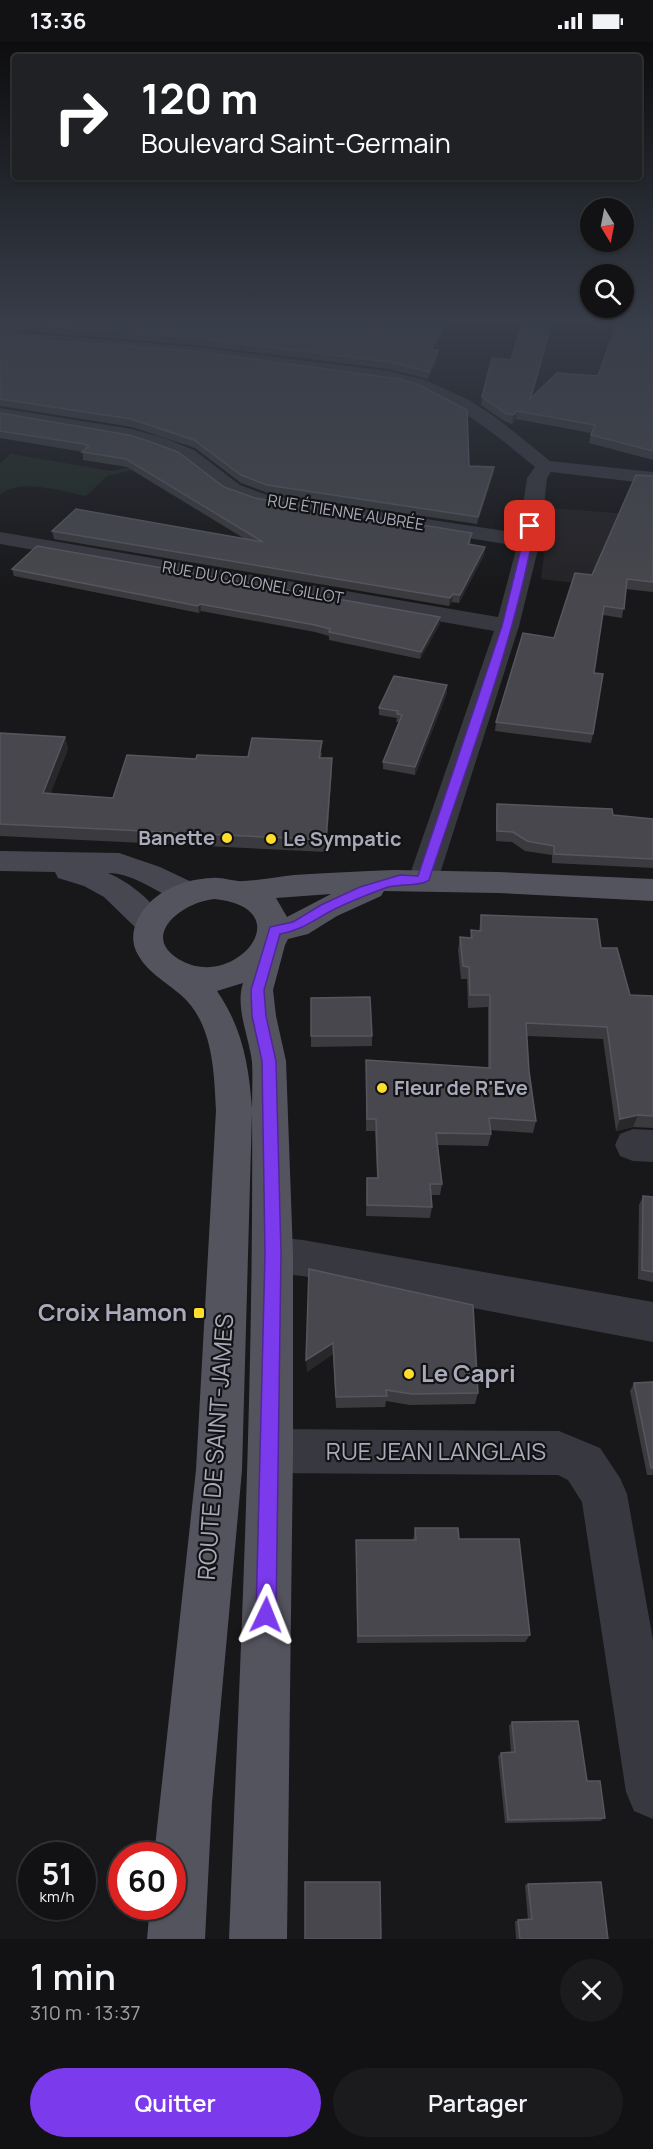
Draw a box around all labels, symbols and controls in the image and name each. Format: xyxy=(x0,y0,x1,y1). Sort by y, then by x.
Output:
text: 13:36 xyxy=(30,6,86,36)
text: 120 m xyxy=(141,69,258,127)
icon: right xyxy=(42,78,120,156)
text: Boulevard Saint-Germain xyxy=(141,124,451,161)
north arrow xyxy=(580,198,634,252)
map controls xyxy=(580,198,634,318)
button: search xyxy=(580,264,634,318)
street label: RUE ÉTIENNE AUBRÉE xyxy=(266,489,426,535)
pin xyxy=(504,500,555,551)
icon: arrive xyxy=(513,509,546,542)
street label: RUE DU COLONEL GILLOT xyxy=(161,555,346,609)
place label: Banette xyxy=(138,824,215,851)
place label: Le Sympatic xyxy=(283,825,401,852)
marker: Banette xyxy=(220,831,234,845)
marker: Le Sympatic xyxy=(264,832,278,846)
place label: Fleur de R'Eve xyxy=(394,1074,528,1101)
marker: Fleur de R'Eve xyxy=(375,1081,389,1095)
place label: Croix Hamon xyxy=(38,1295,187,1328)
marker: Croix Hamon xyxy=(192,1306,206,1320)
street label: ROUTE DE SAINT-JAMES xyxy=(189,1313,240,1581)
place label: Le Capri xyxy=(421,1356,516,1389)
marker: Le Capri xyxy=(402,1367,416,1381)
street label: RUE JEAN LANGLAIS xyxy=(326,1434,546,1467)
position arrow xyxy=(234,1583,298,1647)
speed limit sign: 60 xyxy=(108,1842,186,1920)
text: 51 xyxy=(42,1853,72,1894)
text: km/h xyxy=(40,1886,74,1907)
text: 1 min xyxy=(30,1952,116,2001)
button: close xyxy=(560,1959,623,2022)
text: 310 m · 13:37 xyxy=(30,1999,141,2026)
button: Quitter xyxy=(30,2068,321,2137)
button: Partager xyxy=(333,2068,623,2137)

